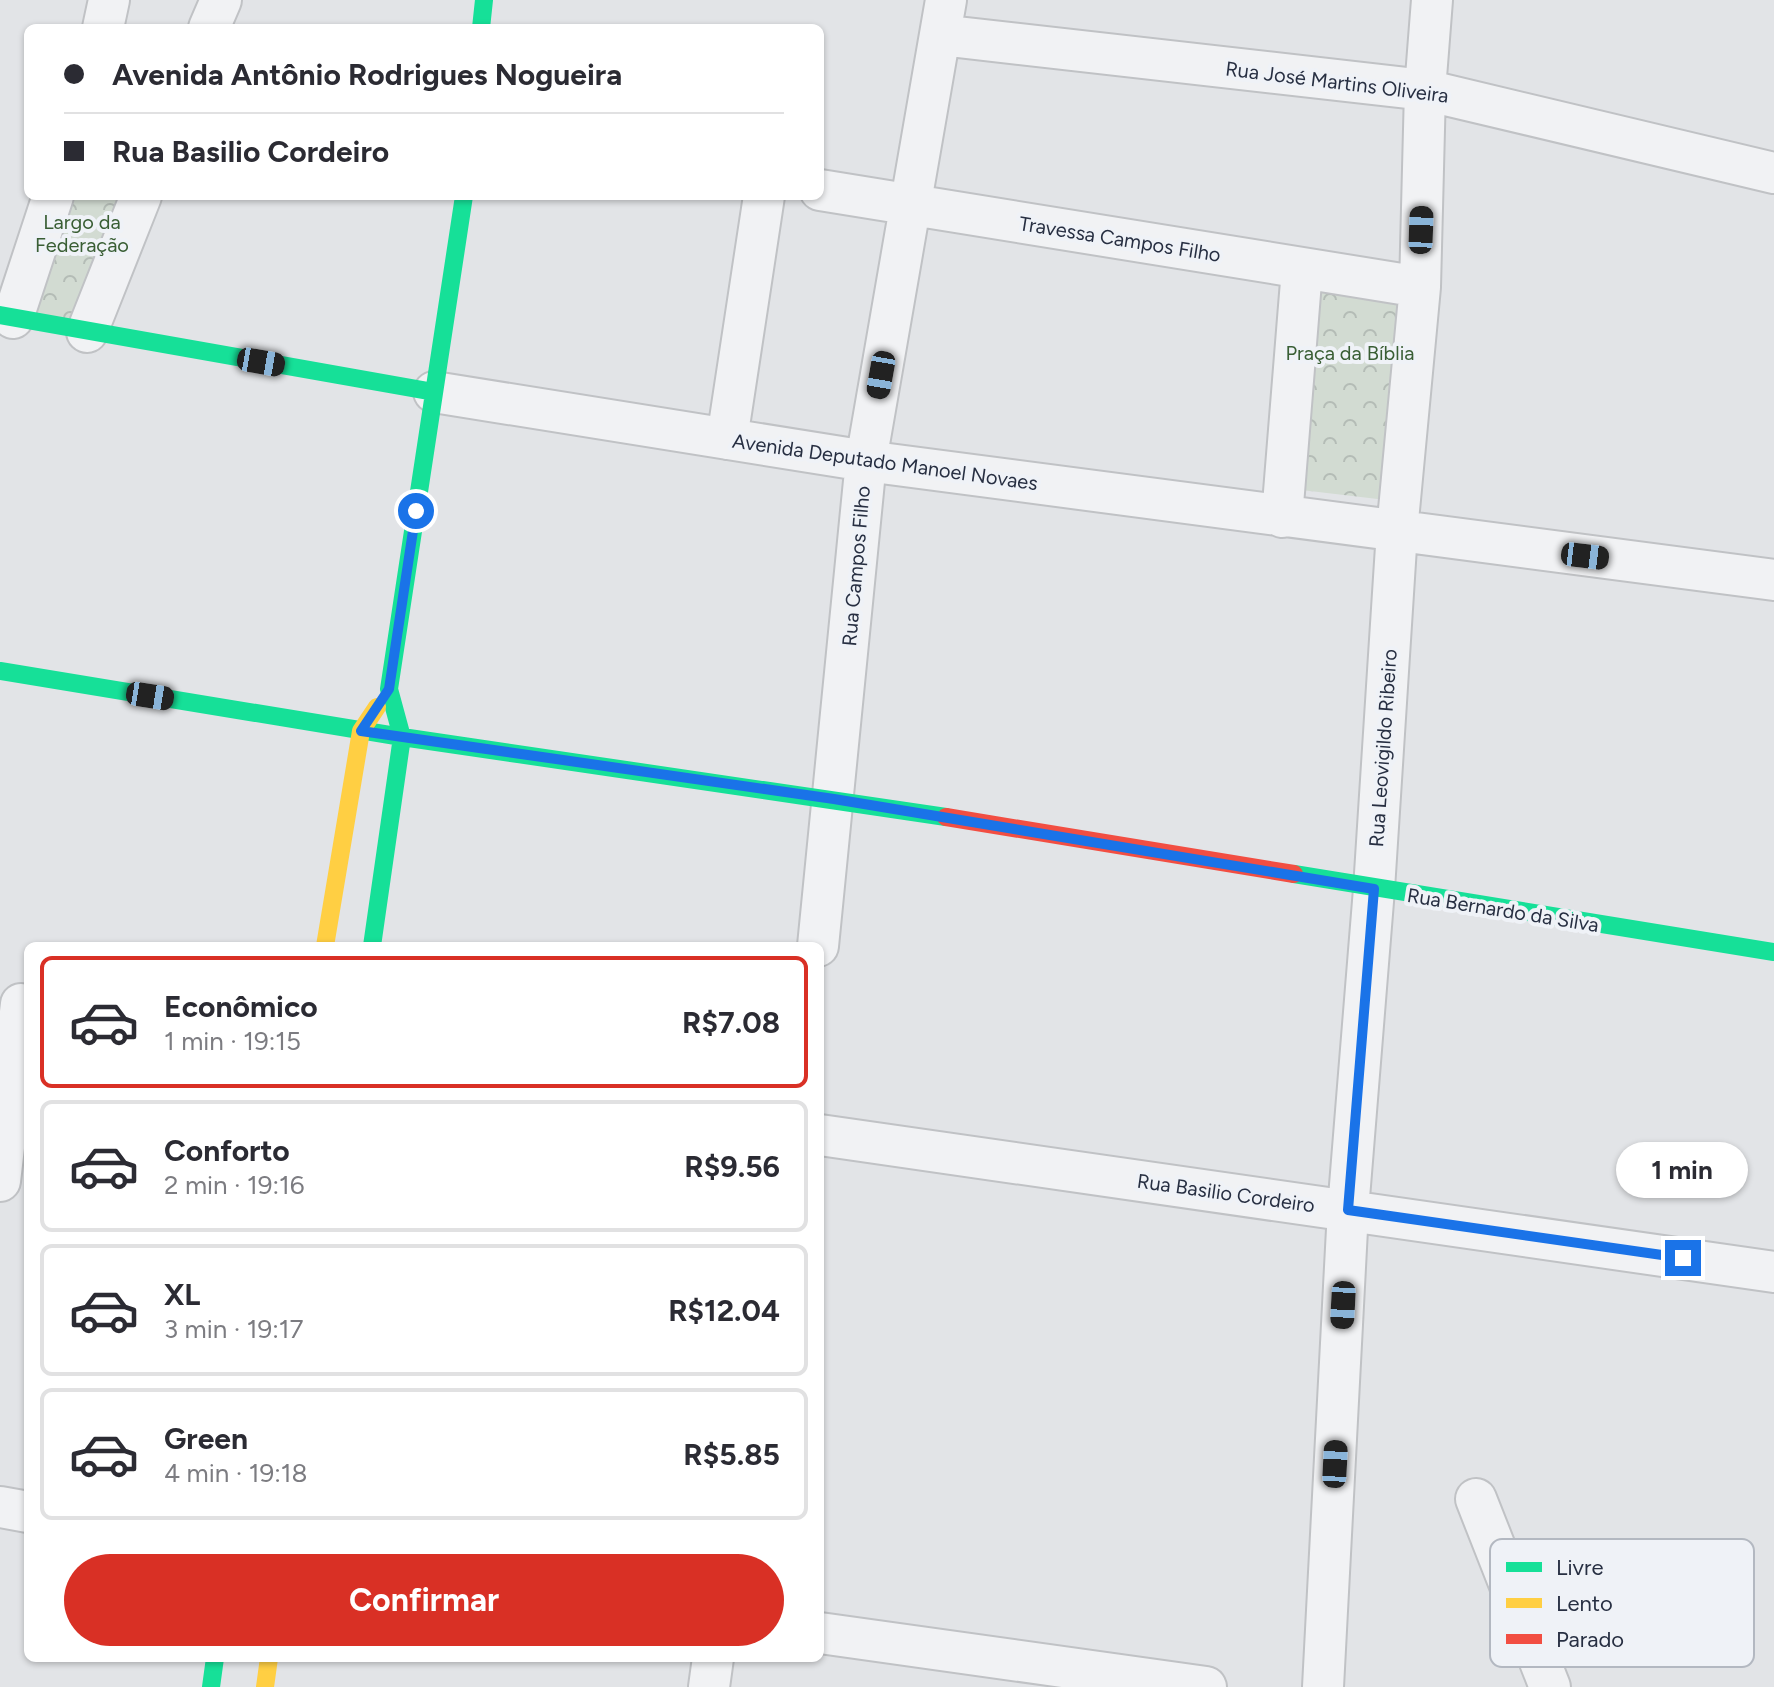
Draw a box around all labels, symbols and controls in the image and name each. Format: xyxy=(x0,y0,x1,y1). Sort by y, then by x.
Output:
text: Avenida Antônio Rodrigues Nogueira xyxy=(112,56,622,93)
street label: Rua José Martins Oliveira xyxy=(1224,56,1450,108)
text: Rua Basilio Cordeiro xyxy=(112,133,389,170)
car xyxy=(1408,206,1434,254)
park label: Largo da Federação xyxy=(35,210,129,257)
street label: Travessa Campos Filho xyxy=(1017,211,1223,267)
park label: Praça da Bíblia xyxy=(1285,341,1415,365)
car xyxy=(235,346,287,378)
car xyxy=(865,349,897,401)
street label: Avenida Deputado Manoel Novaes xyxy=(731,429,1039,495)
street label: Rua Campos Filho xyxy=(837,485,875,647)
route start xyxy=(398,493,434,529)
car xyxy=(1560,541,1610,571)
street label: Rua Leovigildo Ribeiro xyxy=(1364,648,1402,848)
car xyxy=(124,680,176,712)
street label: Rua Bernardo da Silva xyxy=(1405,883,1601,937)
icon: car xyxy=(68,986,140,1058)
text: Econômico xyxy=(164,988,318,1025)
text: R$7.08 xyxy=(682,1004,780,1041)
text: 1 min · 19:15 xyxy=(164,1025,301,1057)
icon: car xyxy=(68,1130,140,1202)
text: Conforto xyxy=(164,1132,290,1169)
callout: 1 min xyxy=(1617,1142,1749,1198)
text: R$9.56 xyxy=(684,1148,780,1185)
text: 1 min xyxy=(1651,1154,1713,1186)
text: 2 min · 19:16 xyxy=(164,1169,305,1201)
street label: Rua Basilio Cordeiro xyxy=(1136,1169,1316,1217)
route end xyxy=(1665,1240,1701,1276)
icon: car xyxy=(68,1274,140,1346)
text: XL xyxy=(164,1276,200,1313)
car xyxy=(1330,1280,1356,1330)
text: R$12.04 xyxy=(668,1292,780,1329)
text: 3 min · 19:17 xyxy=(164,1313,303,1345)
icon: car xyxy=(68,1418,140,1490)
text: Green xyxy=(164,1420,248,1457)
text: R$5.85 xyxy=(683,1436,780,1473)
car xyxy=(1322,1439,1348,1489)
text: 4 min · 19:18 xyxy=(164,1457,307,1489)
legend xyxy=(1490,1539,1754,1667)
button: Confirmar xyxy=(64,1554,784,1646)
text: Livre xyxy=(1556,1554,1603,1581)
text: Lento xyxy=(1556,1590,1613,1617)
text: Parado xyxy=(1556,1626,1624,1653)

